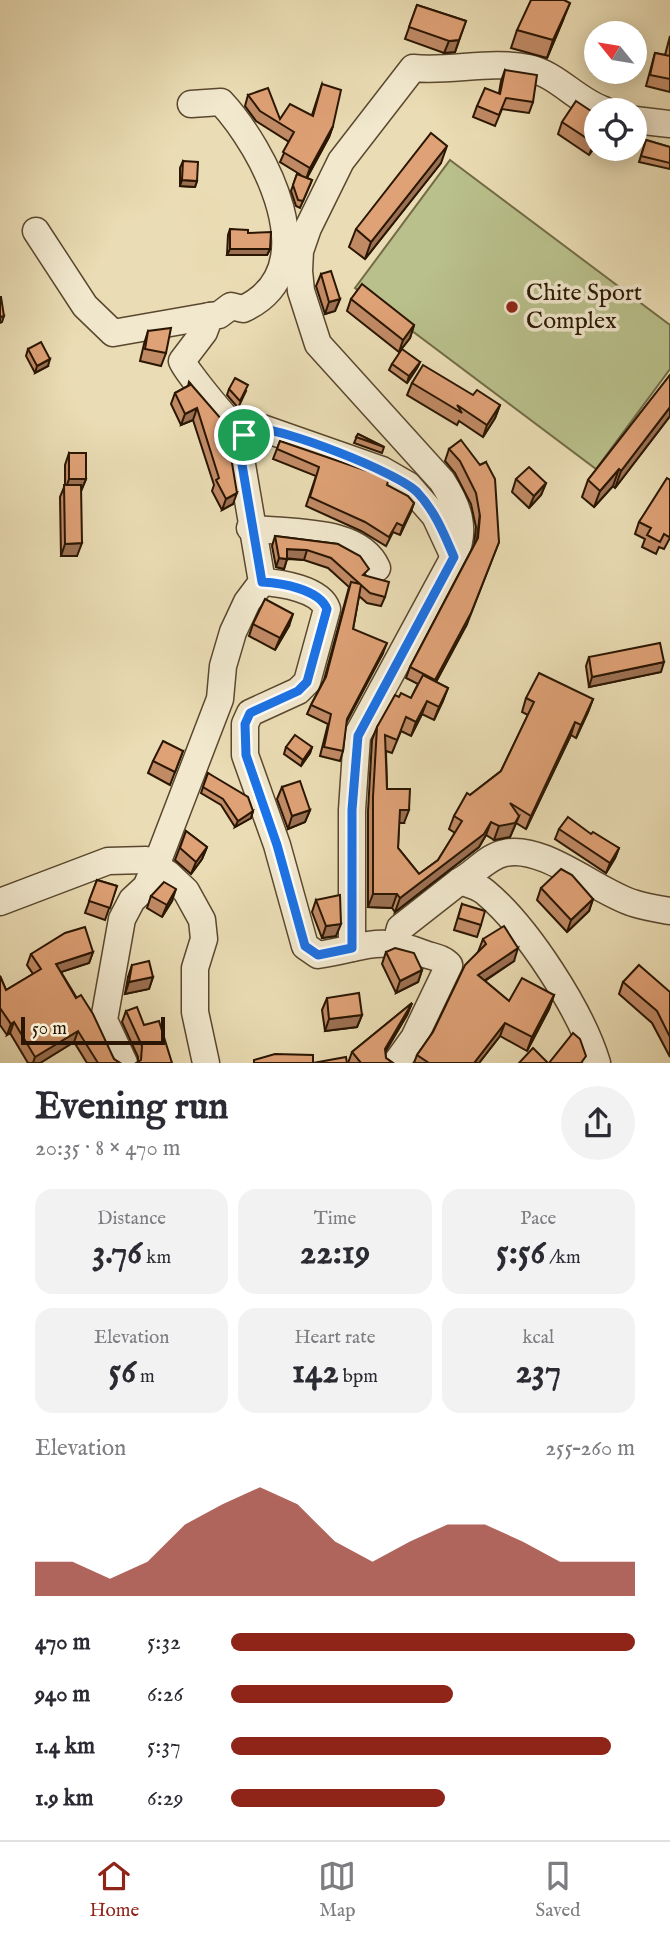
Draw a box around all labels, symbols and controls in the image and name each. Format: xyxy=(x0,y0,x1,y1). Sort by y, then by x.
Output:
north arrow xyxy=(584,21,648,84)
map controls xyxy=(584,21,647,161)
button: locate xyxy=(584,98,647,161)
place label: Chite Sport Complex xyxy=(526,278,642,337)
marker: Chite Sport Complex xyxy=(504,299,520,315)
pin xyxy=(214,405,274,465)
icon: arrive xyxy=(225,416,263,454)
scale bar xyxy=(21,1014,164,1046)
text: 50 m xyxy=(32,1017,67,1041)
text: Evening run xyxy=(35,1084,229,1132)
button: share xyxy=(561,1086,635,1160)
text: 20:35 · 8 × 470 m xyxy=(35,1134,181,1163)
text: Distance xyxy=(97,1207,166,1231)
text: Time xyxy=(314,1207,356,1231)
text: Pace xyxy=(520,1207,556,1231)
text: 3.76 xyxy=(92,1231,142,1276)
text: 22:19 xyxy=(300,1231,370,1276)
text: 5:56 xyxy=(496,1231,545,1276)
text: km xyxy=(142,1246,171,1270)
text: /km xyxy=(545,1246,581,1270)
text: Elevation xyxy=(94,1326,169,1350)
text: Heart rate xyxy=(294,1326,376,1350)
text: kcal xyxy=(522,1326,554,1350)
text: 56 xyxy=(109,1350,136,1395)
text: 142 xyxy=(292,1350,339,1395)
text: 237 xyxy=(515,1350,561,1395)
text: m xyxy=(136,1365,155,1389)
text: bpm xyxy=(339,1365,378,1389)
text: Elevation xyxy=(35,1434,126,1463)
text: 255–260 m xyxy=(545,1434,635,1463)
text: 470 m xyxy=(35,1628,90,1657)
text: 5:32 xyxy=(147,1628,181,1657)
text: 940 m xyxy=(35,1680,90,1709)
text: 6:26 xyxy=(147,1680,183,1709)
text: 1.4 km xyxy=(35,1732,95,1761)
text: 5:37 xyxy=(147,1732,181,1761)
text: 1.9 km xyxy=(35,1784,94,1813)
text: 6:29 xyxy=(147,1784,184,1813)
tab: Home xyxy=(90,1857,139,1923)
tab: Map xyxy=(318,1857,356,1923)
tab: Saved xyxy=(535,1857,580,1923)

